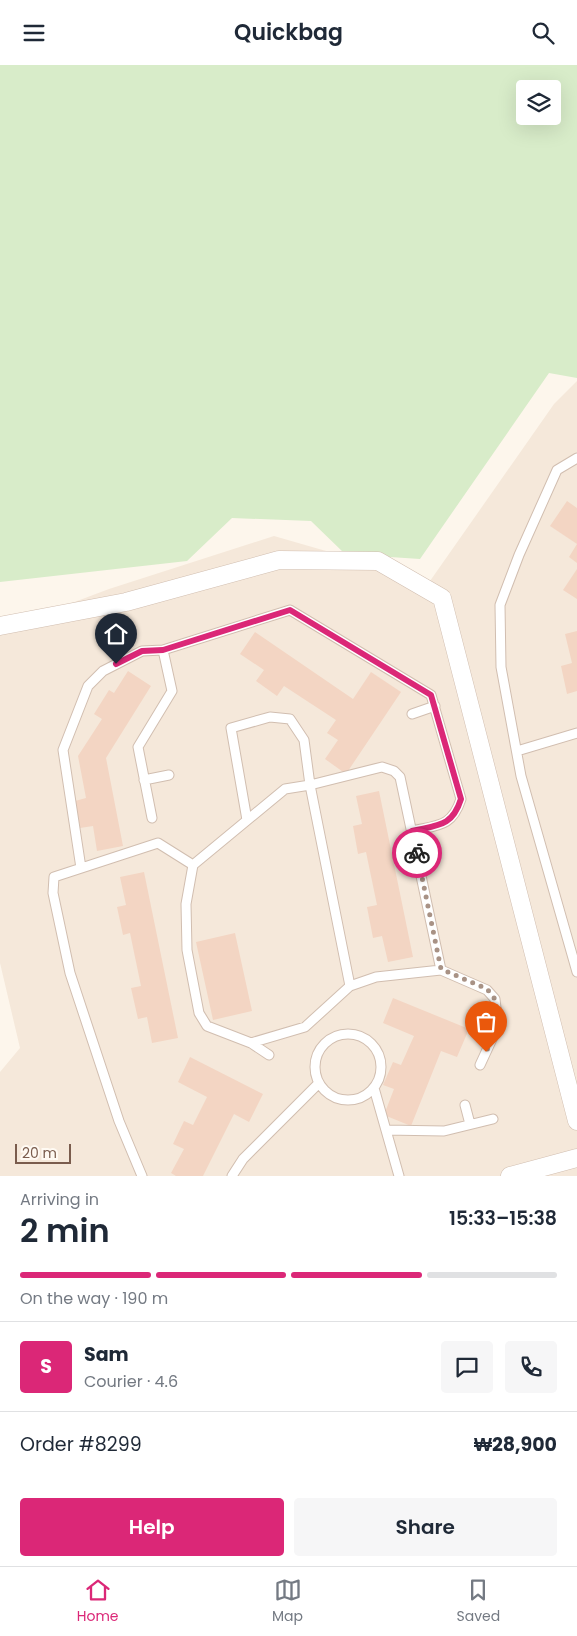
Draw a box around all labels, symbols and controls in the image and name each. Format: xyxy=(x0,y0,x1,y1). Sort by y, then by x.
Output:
text: Quickbag xyxy=(234,17,343,48)
icon: menu xyxy=(20,19,48,47)
icon: search xyxy=(529,19,557,47)
map controls xyxy=(516,80,561,125)
button: layers xyxy=(516,80,561,125)
pin xyxy=(95,613,137,664)
icon: home xyxy=(102,620,130,648)
courier xyxy=(392,828,442,878)
icon: bike xyxy=(403,839,431,867)
pin xyxy=(465,1001,507,1052)
icon: bag xyxy=(472,1008,500,1036)
scale bar xyxy=(15,1141,71,1164)
text: 20 m xyxy=(22,1143,57,1163)
text: Arriving in xyxy=(20,1188,99,1211)
text: 15:33–15:38 xyxy=(449,1205,557,1232)
text: 2 min xyxy=(20,1208,110,1253)
text: On the way · 190 m xyxy=(20,1287,168,1310)
text: Sam xyxy=(84,1341,129,1368)
button: chat xyxy=(441,1341,493,1393)
button: phone xyxy=(505,1341,557,1393)
text: S xyxy=(40,1353,52,1380)
text: Courier · 4.6 xyxy=(84,1370,178,1393)
text: Order #8299 xyxy=(20,1431,142,1458)
text: ₩28,900 xyxy=(474,1431,557,1458)
button: Help xyxy=(20,1498,284,1556)
button: Share xyxy=(294,1498,557,1556)
tab: Home xyxy=(77,1576,119,1627)
tab: Map xyxy=(272,1576,303,1627)
tab: Saved xyxy=(457,1576,500,1627)

